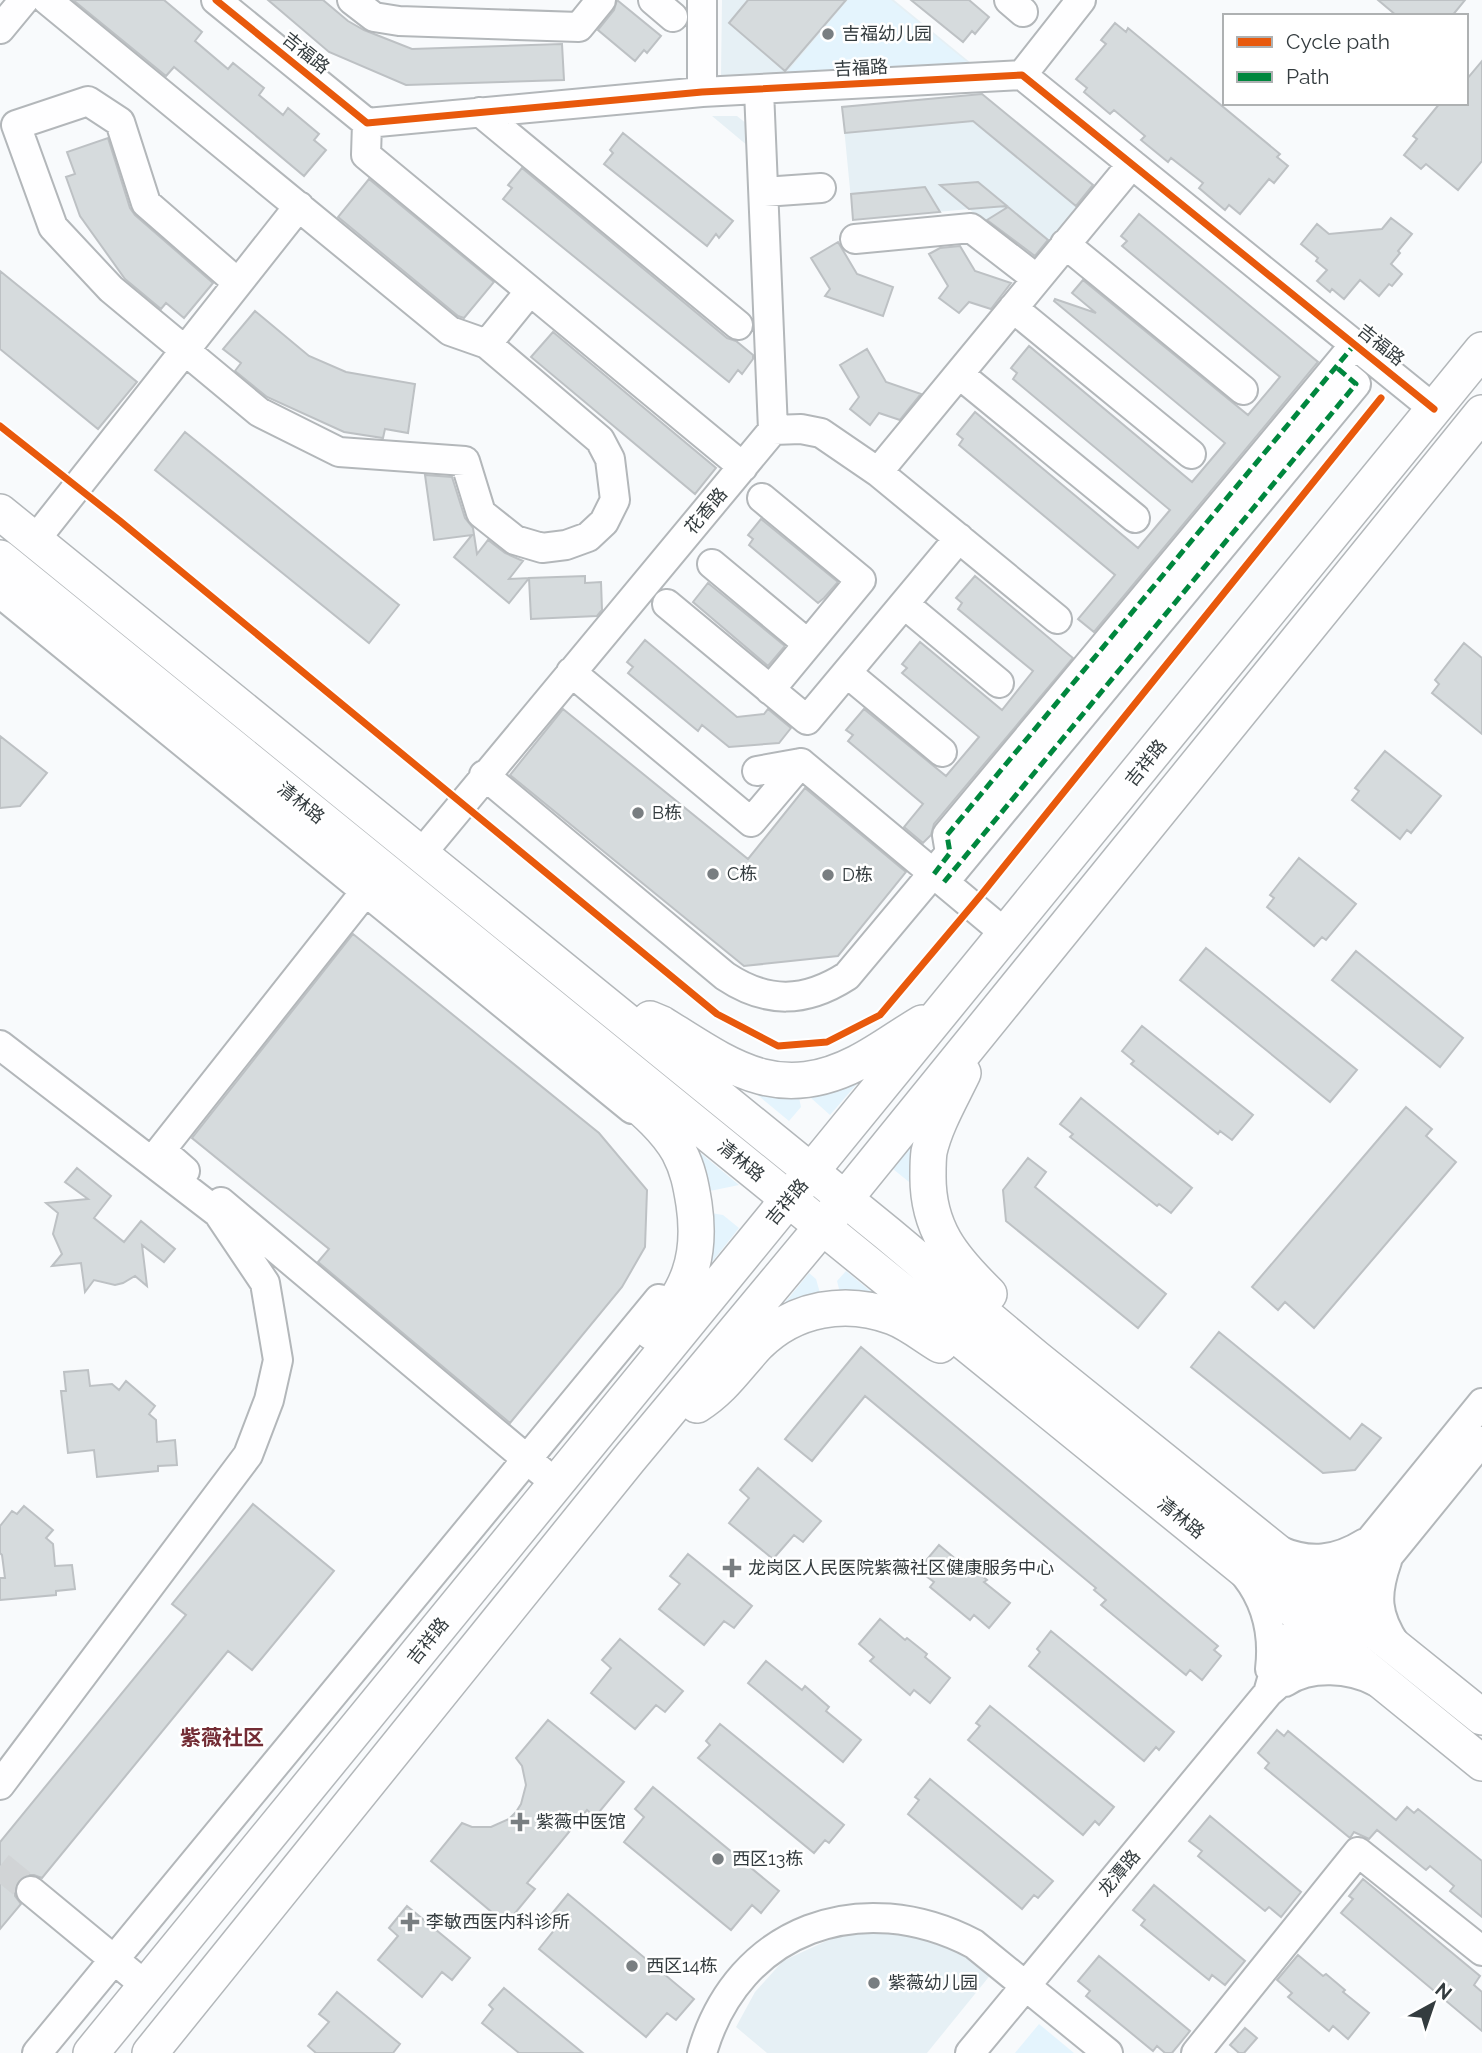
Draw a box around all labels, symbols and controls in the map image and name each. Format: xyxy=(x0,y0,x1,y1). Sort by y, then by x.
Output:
legend xyxy=(1223,14,1468,105)
place label: 吉福幼儿园 xyxy=(842,23,932,44)
marker: 吉福幼儿园 xyxy=(820,26,836,42)
street label: 吉福路 xyxy=(279,27,334,78)
text: Cycle path xyxy=(1286,29,1390,54)
street label: 吉福路 xyxy=(833,56,888,79)
text: Path xyxy=(1286,64,1330,89)
street label: 吉福路 xyxy=(1354,319,1409,370)
street label: 花香路 xyxy=(680,483,731,538)
street label: 吉祥路 xyxy=(1120,735,1171,790)
street label: 清林路 xyxy=(274,777,329,828)
place label: B栋 xyxy=(652,802,682,823)
marker: B栋 xyxy=(630,805,646,821)
place label: C栋 xyxy=(727,863,757,884)
place label: D栋 xyxy=(842,864,873,885)
marker: C栋 xyxy=(705,866,721,882)
marker: D栋 xyxy=(820,867,836,883)
street label: 清林路 xyxy=(714,1135,769,1186)
street label: 吉祥路 xyxy=(761,1174,812,1229)
street label: 清林路 xyxy=(1154,1492,1209,1543)
place label: 龙岗区人民医院紫薇社区健康服务中心 xyxy=(748,1557,1054,1578)
marker: 龙岗区人民医院紫薇社区健康服务中心 xyxy=(722,1558,742,1578)
street label: 吉祥路 xyxy=(402,1613,453,1668)
district label: 紫薇社区 xyxy=(180,1725,264,1750)
place label: 紫薇中医馆 xyxy=(536,1811,626,1832)
marker: 紫薇中医馆 xyxy=(510,1812,530,1832)
street label: 龙潭路 xyxy=(1093,1845,1144,1900)
place label: 西区13栋 xyxy=(732,1848,803,1869)
marker: 西区13栋 xyxy=(710,1851,726,1867)
place label: 李敏西医内科诊所 xyxy=(426,1911,570,1932)
marker: 李敏西医内科诊所 xyxy=(400,1912,420,1932)
place label: 西区14栋 xyxy=(646,1955,718,1976)
marker: 西区14栋 xyxy=(624,1958,640,1974)
north arrow xyxy=(1398,1969,1468,2039)
place label: 紫薇幼儿园 xyxy=(888,1972,978,1993)
marker: 紫薇幼儿园 xyxy=(866,1975,882,1991)
text: N xyxy=(1431,1978,1457,2004)

